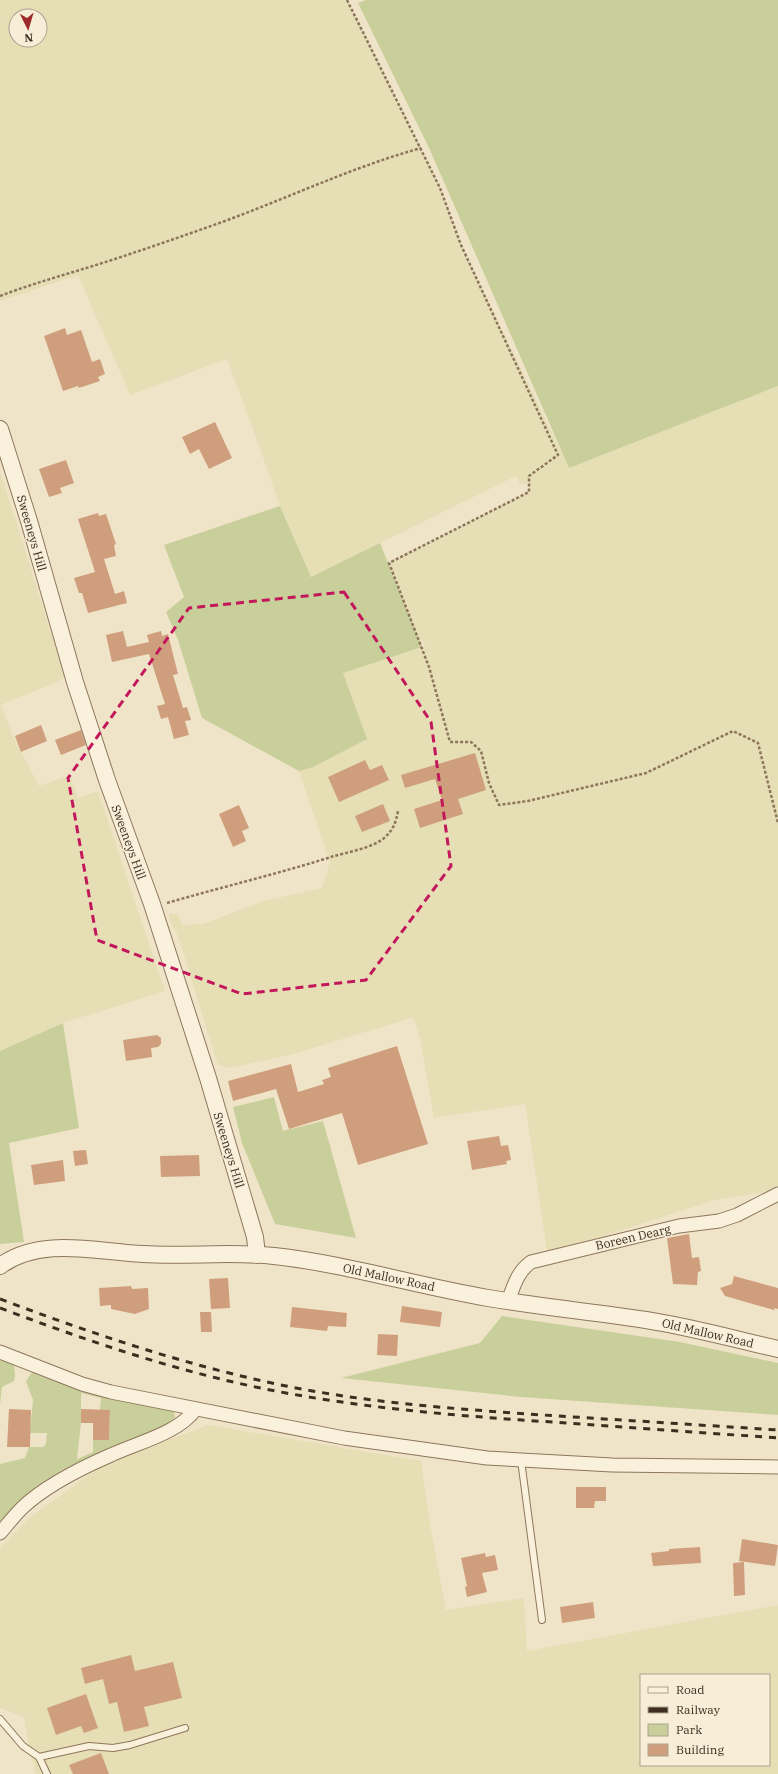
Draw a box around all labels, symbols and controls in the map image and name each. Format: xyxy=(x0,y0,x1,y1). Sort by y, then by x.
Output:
north arrow xyxy=(8,8,48,48)
text: N xyxy=(24,31,34,45)
street label: Sweeneys Hill xyxy=(14,493,50,573)
street label: Sweeneys Hill xyxy=(109,803,150,882)
street label: Sweeneys Hill xyxy=(210,1110,248,1190)
street label: Boreen Dearg xyxy=(594,1221,673,1253)
street label: Old Mallow Road xyxy=(342,1260,436,1294)
street label: Old Mallow Road xyxy=(661,1315,755,1351)
legend xyxy=(640,1674,770,1766)
text: Road xyxy=(676,1682,705,1697)
text: Railway xyxy=(676,1702,721,1717)
text: Park xyxy=(676,1722,702,1737)
text: Building xyxy=(676,1742,724,1757)

